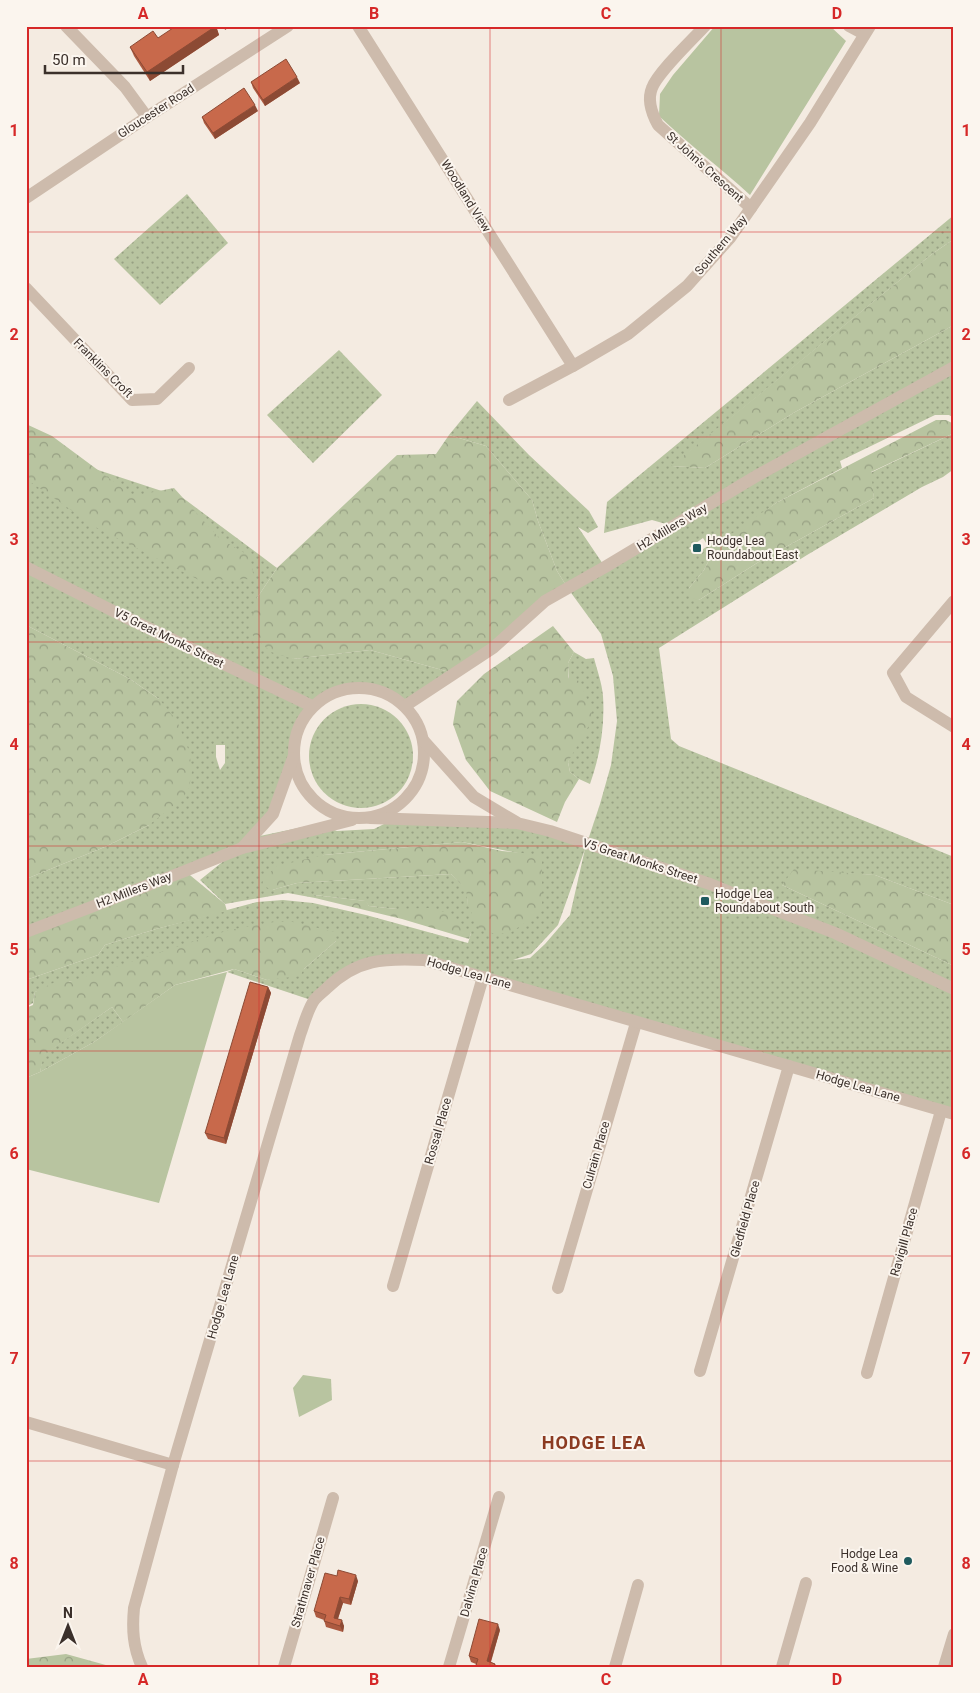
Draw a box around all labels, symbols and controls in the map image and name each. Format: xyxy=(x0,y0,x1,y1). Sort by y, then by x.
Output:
text: A xyxy=(138,4,149,23)
text: B xyxy=(369,4,379,23)
text: C xyxy=(601,4,611,23)
text: D xyxy=(832,4,842,23)
scale bar xyxy=(45,42,182,74)
text: 50 m xyxy=(52,51,86,69)
street label: Gloucester Road xyxy=(115,81,197,141)
text: 1 xyxy=(9,121,19,140)
text: 1 xyxy=(961,121,971,140)
street label: St John's Crescent xyxy=(664,129,746,205)
street label: Woodland View xyxy=(438,157,494,235)
street label: Southern Way xyxy=(692,212,750,278)
text: 2 xyxy=(9,325,19,344)
text: 2 xyxy=(961,325,971,344)
street label: Franklins Croft xyxy=(71,336,136,401)
street label: H2 Millers Way xyxy=(634,500,710,554)
text: 3 xyxy=(9,530,19,549)
text: 3 xyxy=(961,530,971,549)
place label: Hodge Lea Roundabout East xyxy=(707,534,798,562)
marker: Hodge Lea Roundabout East xyxy=(691,542,703,554)
street label: V5 Great Monks Street xyxy=(112,605,226,671)
text: 4 xyxy=(9,735,19,754)
text: 4 xyxy=(961,735,971,754)
street label: V5 Great Monks Street xyxy=(581,836,699,886)
street label: H2 Millers Way xyxy=(94,869,174,911)
place label: Hodge Lea Roundabout South xyxy=(715,887,814,915)
marker: Hodge Lea Roundabout South xyxy=(699,895,711,907)
text: 5 xyxy=(9,940,19,959)
text: 5 xyxy=(961,940,971,959)
street label: Hodge Lea Lane xyxy=(425,954,513,992)
street label: Hodge Lea Lane xyxy=(814,1067,902,1105)
street label: Rossal Place xyxy=(422,1096,454,1166)
street label: Culrain Place xyxy=(580,1119,612,1191)
text: 6 xyxy=(9,1144,19,1163)
text: 6 xyxy=(961,1144,971,1163)
street label: Gledfield Place xyxy=(727,1179,763,1259)
street label: Ravigill Place xyxy=(888,1206,920,1278)
street label: Hodge Lea Lane xyxy=(204,1253,242,1341)
text: 7 xyxy=(9,1349,19,1368)
text: 7 xyxy=(961,1349,971,1368)
district label: HODGE LEA xyxy=(542,1432,646,1453)
street label: Strathnaver Place xyxy=(288,1535,328,1629)
street label: Dalvina Place xyxy=(457,1546,491,1618)
place label: Hodge Lea Food & Wine xyxy=(831,1547,898,1575)
text: 8 xyxy=(9,1554,19,1573)
text: 8 xyxy=(961,1554,971,1573)
marker: Hodge Lea Food & Wine xyxy=(902,1555,914,1567)
north arrow xyxy=(42,1600,92,1650)
text: N xyxy=(63,1605,73,1621)
text: A xyxy=(138,1670,149,1689)
text: B xyxy=(369,1670,379,1689)
text: C xyxy=(601,1670,611,1689)
text: D xyxy=(832,1670,842,1689)

